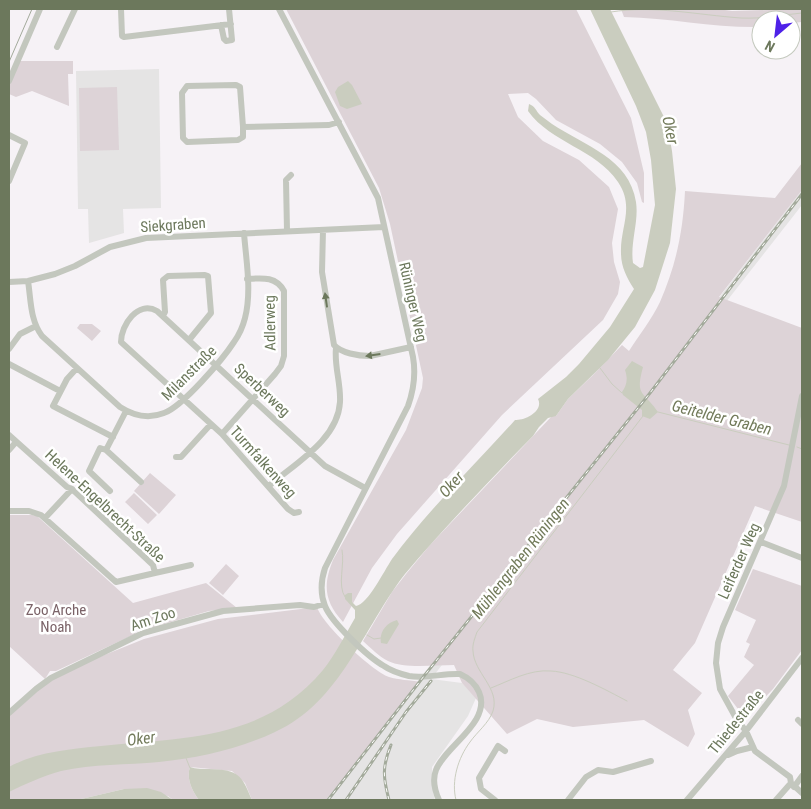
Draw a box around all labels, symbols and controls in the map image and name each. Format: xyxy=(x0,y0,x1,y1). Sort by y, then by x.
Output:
north arrow xyxy=(751,10,801,60)
text: N xyxy=(762,37,777,56)
water label: Oker xyxy=(658,114,683,147)
street label: Siekgraben xyxy=(140,214,206,236)
street label: Rüninger Weg xyxy=(395,260,431,344)
one-way arrow xyxy=(322,292,330,308)
street label: Adlerweg xyxy=(261,295,279,351)
street label: Milanstraße xyxy=(158,342,220,404)
one-way arrow xyxy=(365,351,381,359)
street label: Sperberweg xyxy=(230,360,294,420)
water label: Geitelder Graben xyxy=(670,396,774,439)
street label: Turmfalkenweg xyxy=(226,422,300,502)
street label: Helene-Engelbrecht-Straße xyxy=(41,446,169,566)
water label: Oker xyxy=(435,467,469,501)
water label: Mühlengraben Rüningen xyxy=(468,494,573,622)
street label: Leiferder Weg xyxy=(714,520,764,602)
park label: Zoo Arche Noah xyxy=(26,601,86,636)
street label: Am Zoo xyxy=(128,603,178,635)
street label: Thiedestraße xyxy=(705,686,767,758)
water label: Oker xyxy=(126,727,157,750)

